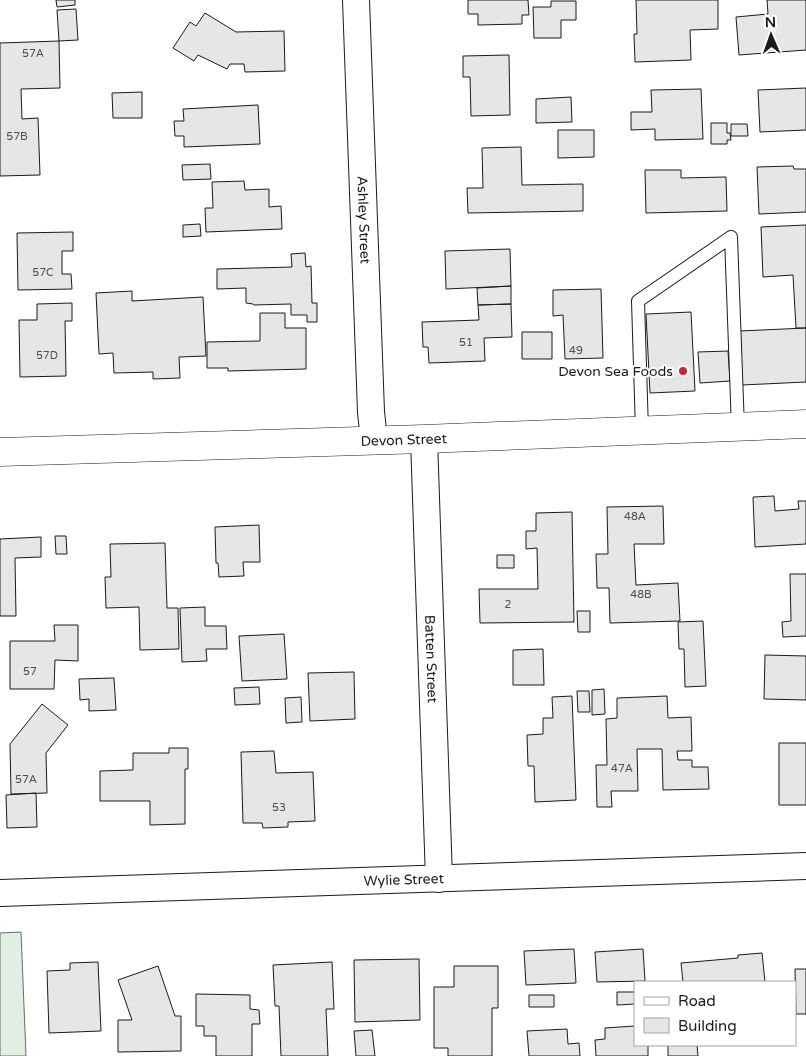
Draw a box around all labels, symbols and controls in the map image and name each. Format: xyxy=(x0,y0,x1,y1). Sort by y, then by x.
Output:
north arrow xyxy=(746,10,796,60)
text: N xyxy=(765,14,776,31)
house number: 57A xyxy=(22,47,44,60)
house number: 57B xyxy=(6,130,28,143)
street label: Ashley Street xyxy=(353,175,374,265)
house number: 57C xyxy=(32,266,54,279)
house number: 51 xyxy=(459,336,473,349)
house number: 49 xyxy=(569,344,583,357)
house number: 57D xyxy=(36,349,58,362)
place label: Devon Sea Foods xyxy=(558,363,673,380)
marker: Devon Sea Foods xyxy=(677,365,689,377)
street label: Devon Street xyxy=(360,430,448,450)
house number: 48A xyxy=(624,510,646,523)
house number: 48B xyxy=(630,588,652,601)
house number: 2 xyxy=(505,598,512,611)
street label: Batten Street xyxy=(421,615,441,704)
house number: 57 xyxy=(23,665,37,678)
house number: 47A xyxy=(611,762,633,775)
house number: 57A xyxy=(15,773,37,786)
house number: 53 xyxy=(272,801,286,814)
street label: Wylie Street xyxy=(363,870,445,890)
legend xyxy=(634,981,796,1046)
text: Road xyxy=(678,992,716,1010)
text: Building xyxy=(678,1017,737,1035)

